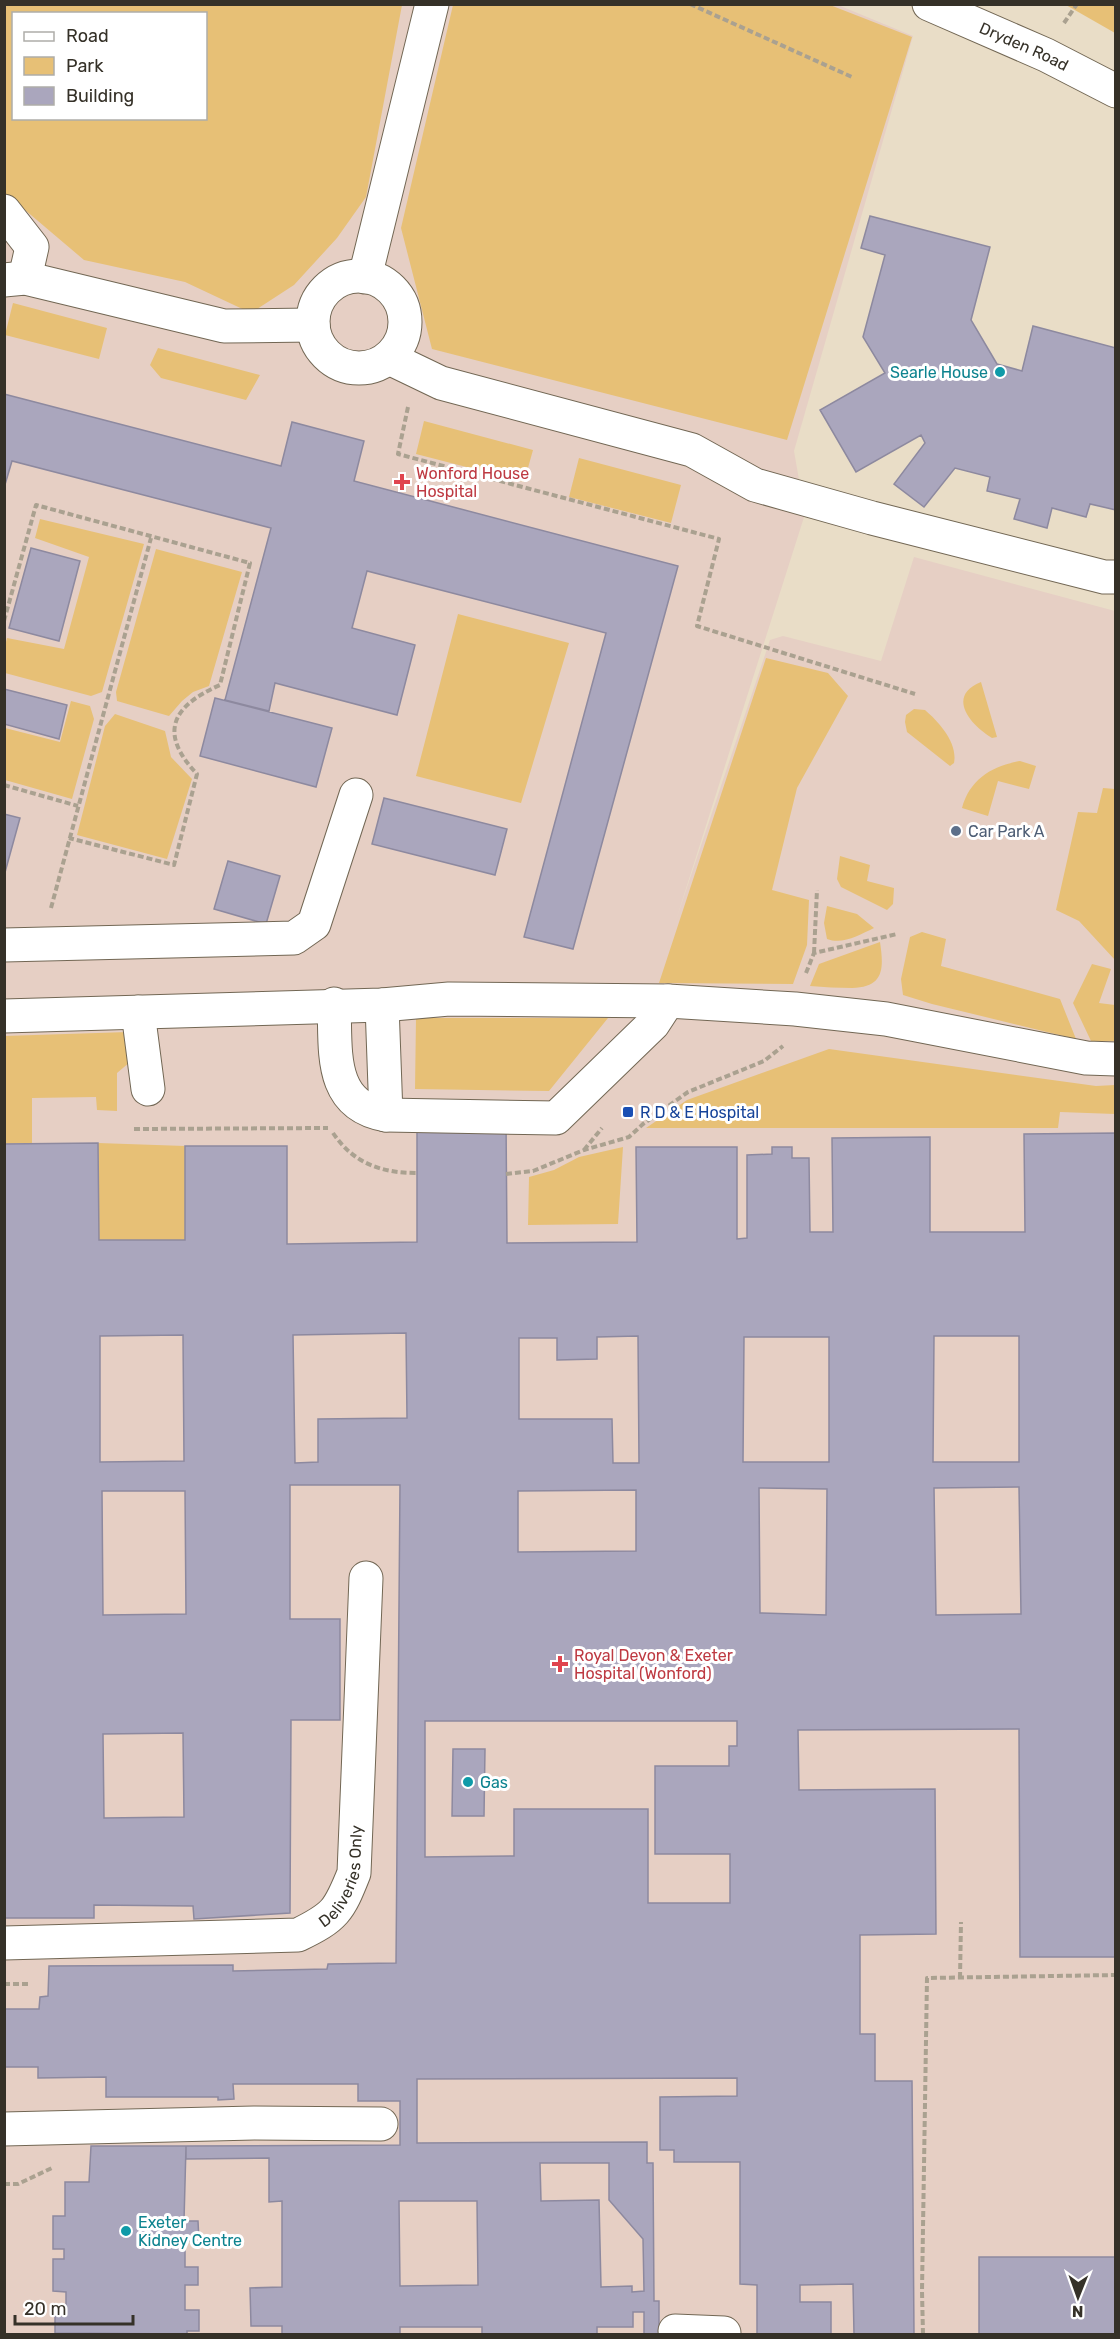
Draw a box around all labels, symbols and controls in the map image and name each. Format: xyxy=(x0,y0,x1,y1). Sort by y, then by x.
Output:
legend xyxy=(12,12,207,120)
street label: Dryden Road xyxy=(977,18,1072,75)
text: Road xyxy=(66,25,109,47)
text: Park xyxy=(66,55,104,77)
text: Building xyxy=(66,85,134,107)
place label: Searle House xyxy=(890,363,988,382)
marker: Searle House xyxy=(993,365,1007,379)
place label: Wonford House Hospital xyxy=(416,464,529,501)
marker: Wonford House Hospital xyxy=(393,473,411,491)
place label: Car Park A xyxy=(968,822,1045,841)
marker: Car Park A xyxy=(949,824,963,838)
place label: R D & E Hospital xyxy=(640,1103,759,1122)
marker: R D & E Hospital xyxy=(621,1105,635,1119)
place label: Royal Devon & Exeter Hospital (Wonford) xyxy=(574,1646,733,1683)
marker: Royal Devon & Exeter Hospital (Wonford) xyxy=(551,1655,569,1673)
place label: Gas xyxy=(480,1773,508,1792)
marker: Gas xyxy=(461,1775,475,1789)
street label: Deliveries Only xyxy=(315,1825,365,1931)
place label: Exeter Kidney Centre xyxy=(138,2213,242,2250)
marker: Exeter Kidney Centre xyxy=(119,2224,133,2238)
north arrow xyxy=(1048,2267,1108,2327)
scale bar xyxy=(15,2288,134,2326)
text: 20 m xyxy=(24,2298,66,2320)
text: N xyxy=(1072,2302,1084,2321)

